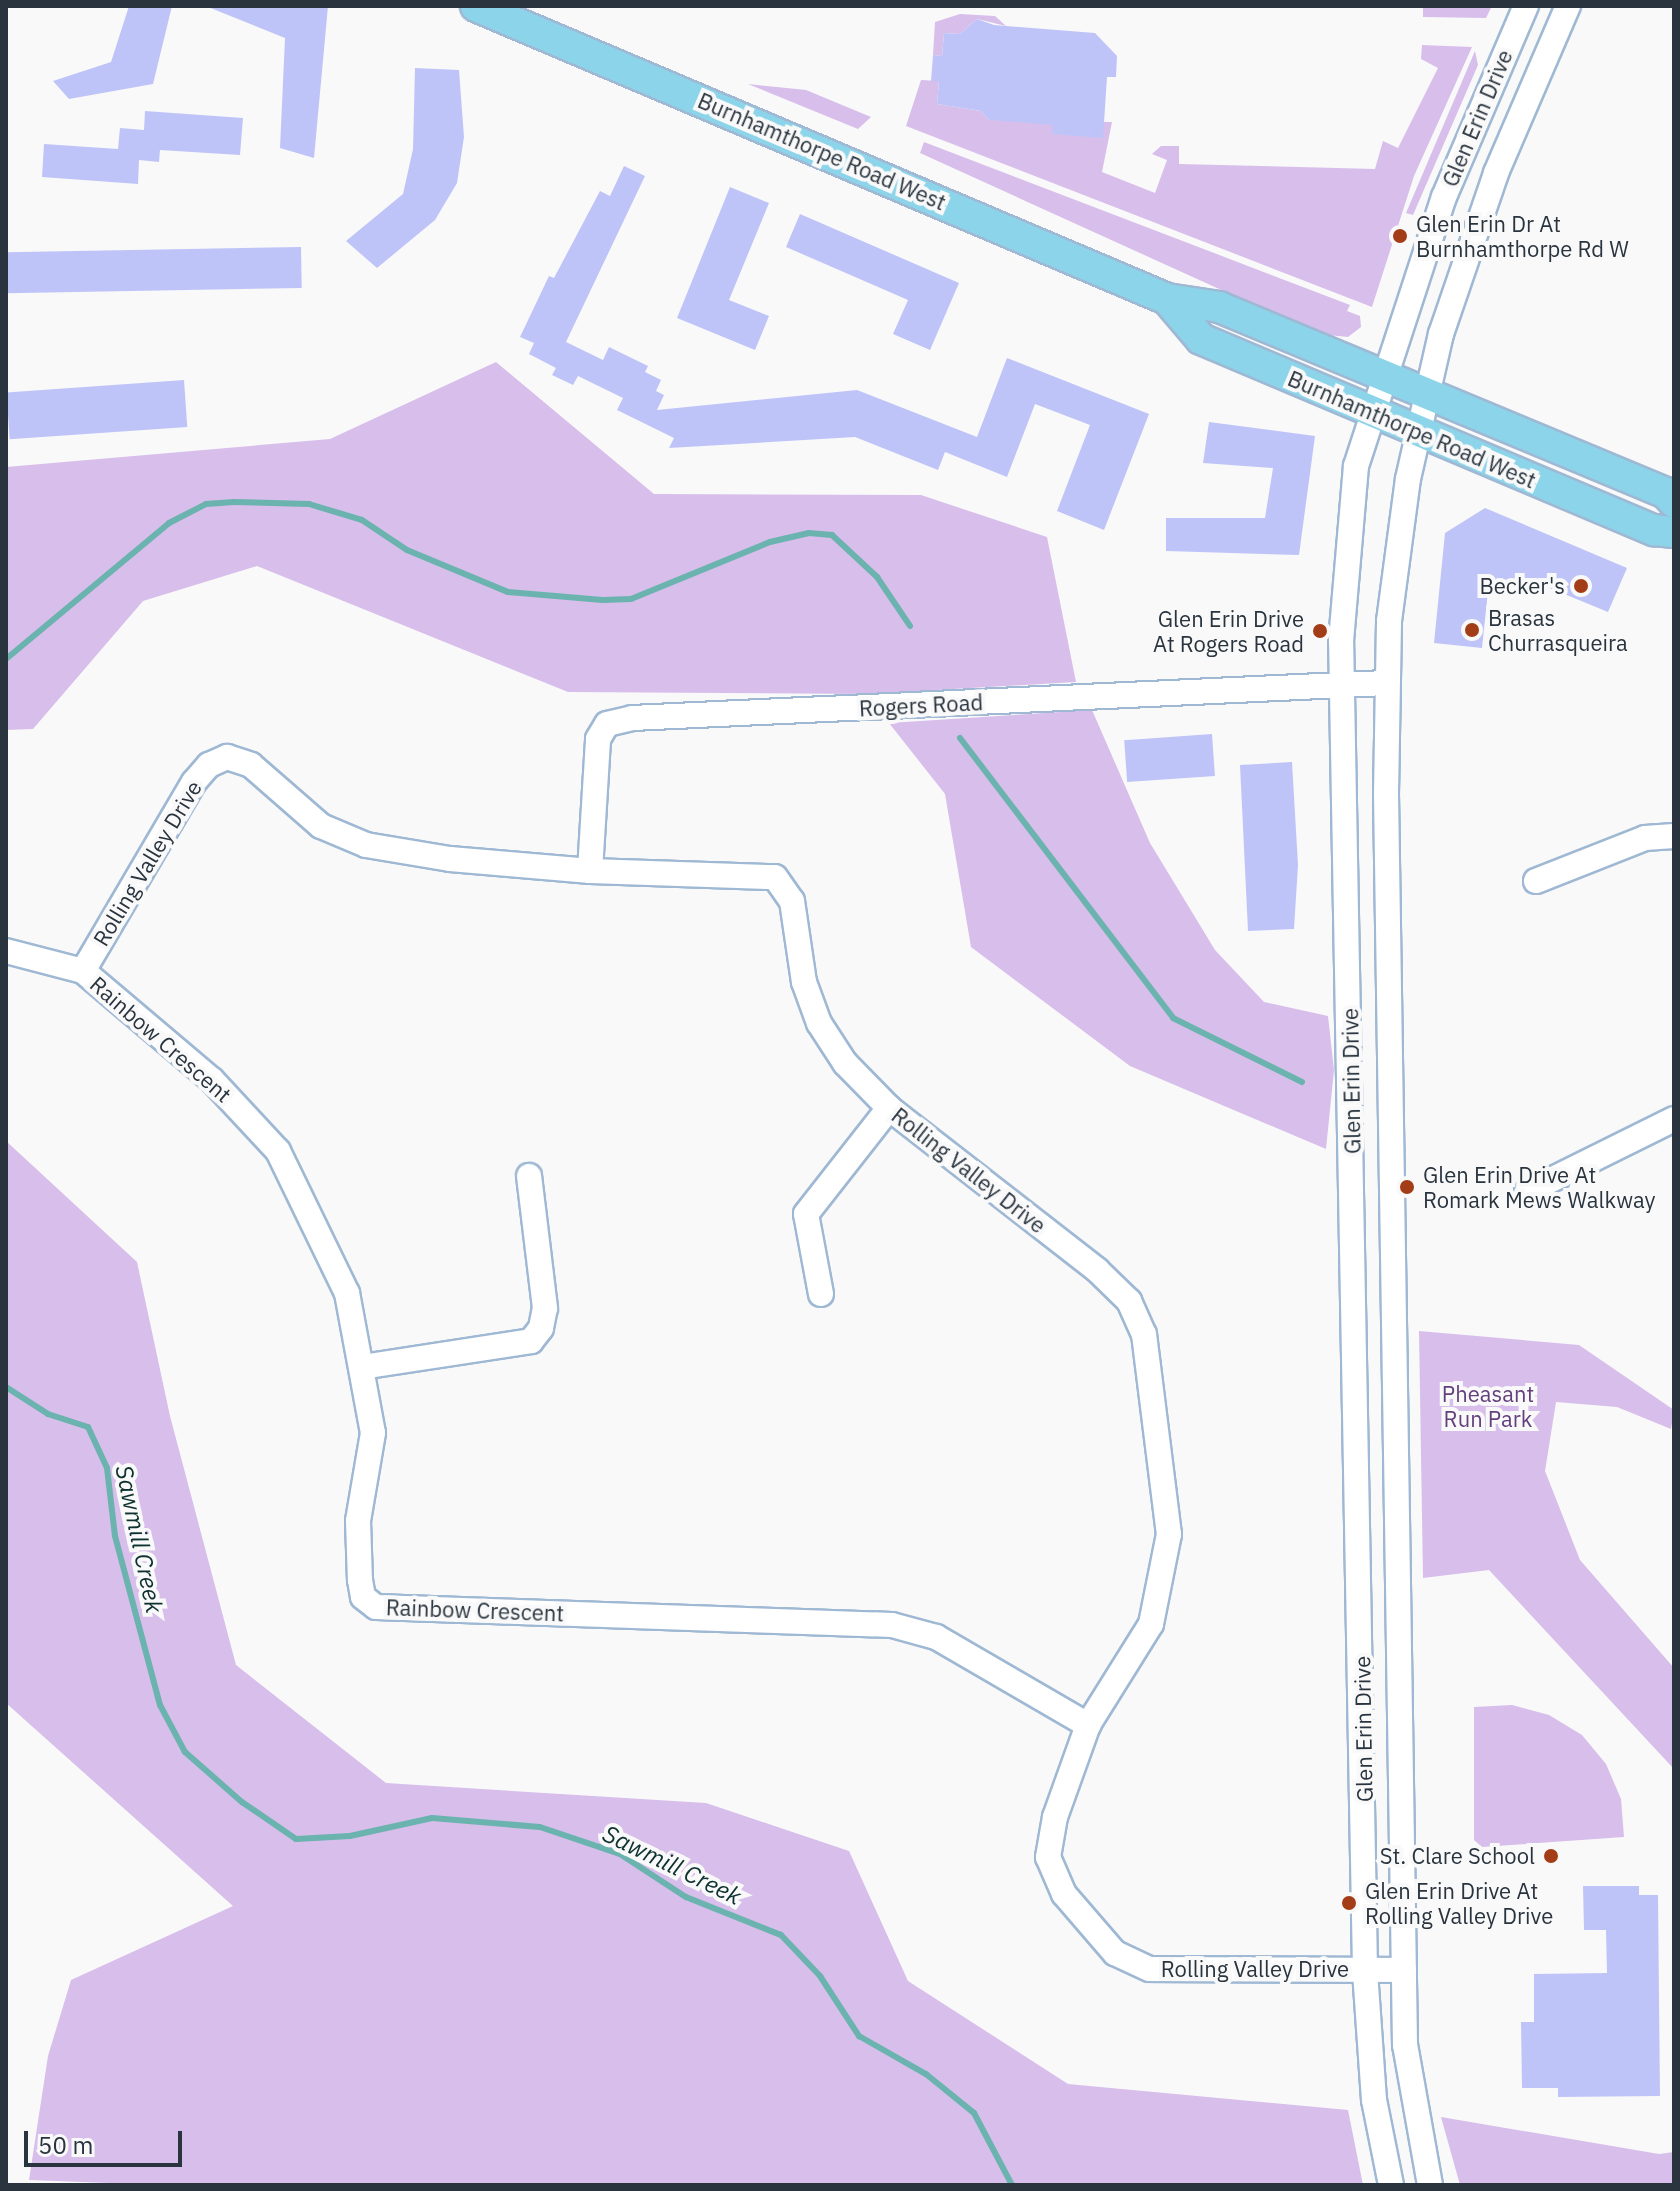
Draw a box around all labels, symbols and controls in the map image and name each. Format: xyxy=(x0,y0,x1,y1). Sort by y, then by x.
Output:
street label: Glen Erin Drive xyxy=(1436,46,1518,190)
street label: Burnhamthorpe Road West xyxy=(694,87,950,215)
place label: Glen Erin Dr At Burnhamthorpe Rd W xyxy=(1416,210,1629,262)
marker: Glen Erin Dr At Burnhamthorpe Rd W xyxy=(1391,227,1409,245)
street label: Burnhamthorpe Road West xyxy=(1284,365,1540,493)
place label: Becker's xyxy=(1479,573,1565,599)
marker: Becker's xyxy=(1572,577,1590,595)
place label: Brasas Churrasqueira xyxy=(1488,604,1628,656)
place label: Glen Erin Drive At Rogers Road xyxy=(1153,605,1304,656)
marker: Brasas Churrasqueira xyxy=(1463,621,1481,639)
marker: Glen Erin Drive At Rogers Road xyxy=(1311,622,1329,640)
street label: Rogers Road xyxy=(858,689,984,721)
street label: Rolling Valley Drive xyxy=(87,776,207,950)
street label: Rainbow Crescent xyxy=(85,971,237,1107)
street label: Glen Erin Drive xyxy=(1337,1008,1365,1154)
street label: Rolling Valley Drive xyxy=(887,1102,1051,1238)
place label: Glen Erin Drive At Romark Mews Walkway xyxy=(1423,1161,1655,1212)
marker: Glen Erin Drive At Romark Mews Walkway xyxy=(1398,1178,1416,1196)
park label: Pheasant Run Park xyxy=(1442,1380,1534,1432)
water label: Sawmill Creek xyxy=(109,1462,169,1616)
street label: Rainbow Crescent xyxy=(385,1594,565,1626)
street label: Glen Erin Drive xyxy=(1349,1656,1377,1802)
water label: Sawmill Creek xyxy=(598,1819,746,1911)
place label: St. Clare School xyxy=(1380,1843,1535,1869)
marker: St. Clare School xyxy=(1542,1847,1560,1865)
place label: Glen Erin Drive At Rolling Valley Drive xyxy=(1365,1877,1553,1928)
marker: Glen Erin Drive At Rolling Valley Drive xyxy=(1340,1894,1358,1912)
street label: Rolling Valley Drive xyxy=(1161,1956,1349,1982)
scale bar xyxy=(28,2115,186,2165)
text: 50 m xyxy=(38,2129,93,2161)

